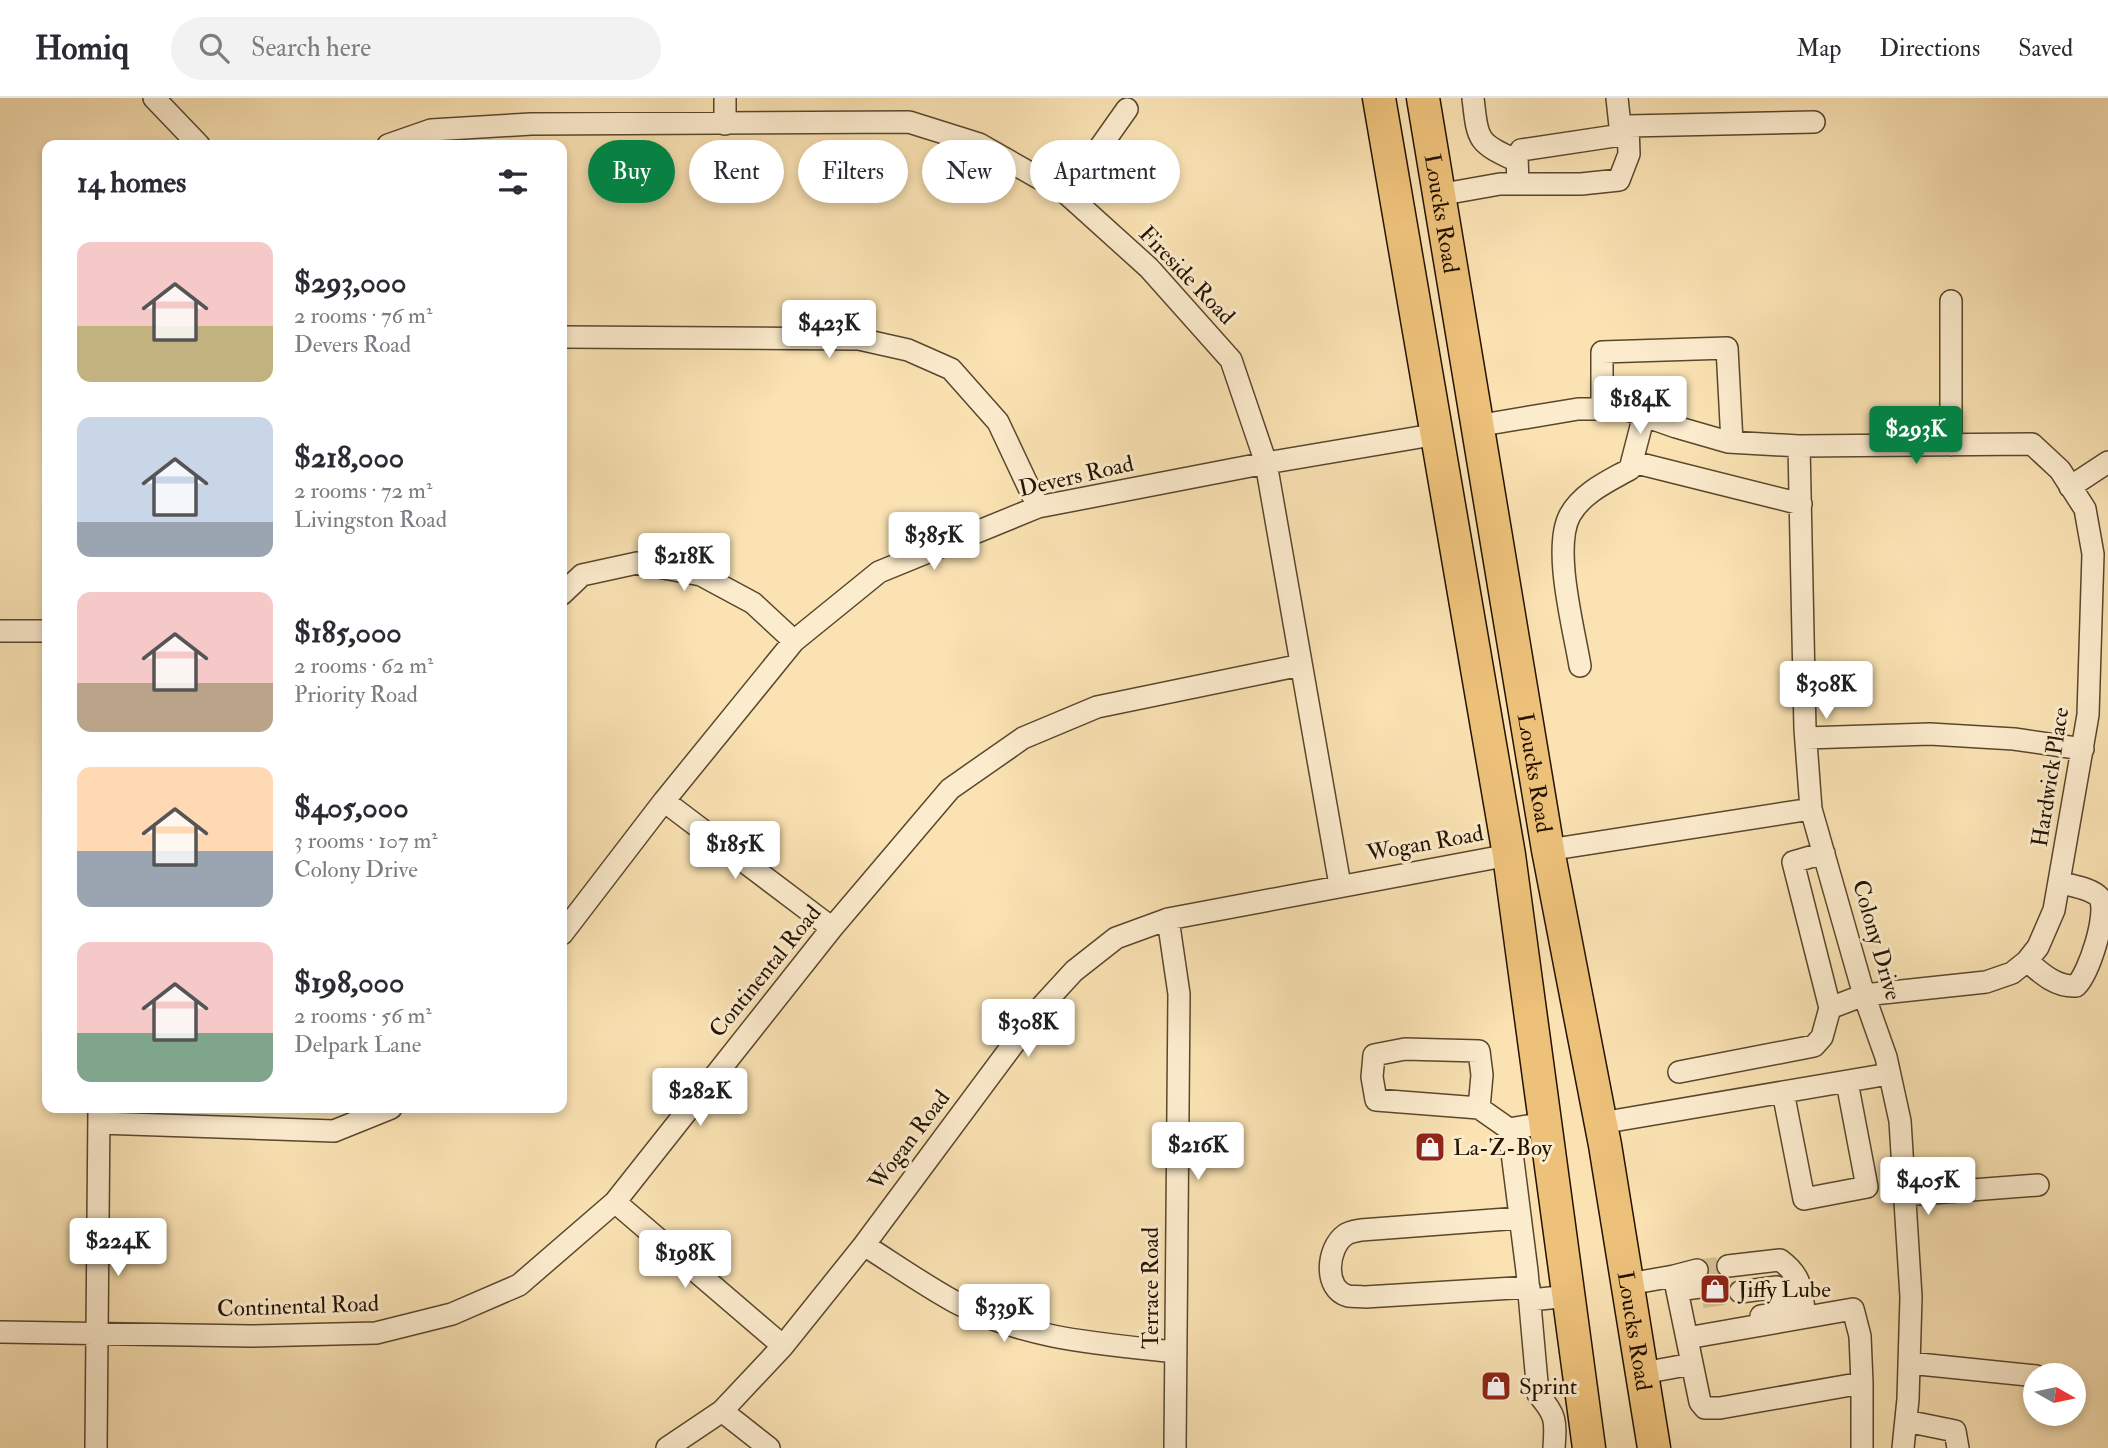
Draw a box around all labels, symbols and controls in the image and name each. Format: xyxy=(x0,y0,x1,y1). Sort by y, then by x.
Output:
search box xyxy=(171,17,661,80)
text: Homiq xyxy=(35,28,129,69)
icon: search xyxy=(195,29,233,67)
text: Search here xyxy=(251,32,371,64)
text: Map xyxy=(1796,33,1841,64)
text: Directions xyxy=(1879,33,1980,64)
text: Saved xyxy=(2018,33,2073,64)
chip: Buy xyxy=(588,140,675,203)
chip: Rent xyxy=(689,140,784,203)
chip: Filters xyxy=(798,140,908,203)
chip: New xyxy=(922,140,1016,203)
chip: Apartment xyxy=(1030,140,1180,203)
street label: Loucks Road xyxy=(1418,151,1466,275)
icon: filters xyxy=(494,163,532,201)
text: 14 homes xyxy=(77,164,186,201)
street label: Fireside Road xyxy=(1133,220,1241,330)
text: $293,000 xyxy=(294,264,406,301)
icon: home xyxy=(133,270,217,354)
pin: $423K xyxy=(780,300,878,360)
text: 2 rooms · 76 m² xyxy=(294,301,432,330)
text: $423K xyxy=(798,308,860,337)
text: Devers Road xyxy=(294,330,411,359)
pin: $184K xyxy=(1591,376,1689,436)
text: $184K xyxy=(1610,384,1670,413)
pin: $293K xyxy=(1867,406,1965,466)
text: $293K xyxy=(1885,414,1947,443)
text: $218,000 xyxy=(294,439,404,476)
icon: home xyxy=(133,445,217,529)
street label: Devers Road xyxy=(1016,449,1136,503)
text: 2 rooms · 72 m² xyxy=(294,476,432,505)
text: Livingston Road xyxy=(294,505,447,534)
pin: $385K xyxy=(885,512,983,572)
text: $385K xyxy=(905,520,963,549)
pin: $218K xyxy=(635,533,733,593)
text: $218K xyxy=(654,541,714,570)
text: $185,000 xyxy=(294,614,402,651)
icon: home xyxy=(133,620,217,704)
text: 2 rooms · 62 m² xyxy=(294,651,433,680)
pin: $308K xyxy=(1777,662,1875,721)
text: $308K xyxy=(1796,669,1856,698)
text: Priority Road xyxy=(294,680,418,709)
street label: Hardwick Place xyxy=(2025,705,2075,849)
street label: Loucks Road xyxy=(1511,711,1559,835)
text: $405,000 xyxy=(294,789,409,826)
icon: home xyxy=(133,795,217,879)
street label: Wogan Road xyxy=(1363,818,1486,868)
pin: $185K xyxy=(686,822,784,881)
text: 3 rooms · 107 m² xyxy=(294,826,438,855)
text: $185K xyxy=(706,829,764,858)
text: Colony Drive xyxy=(294,855,418,884)
street label: Colony Drive xyxy=(1846,876,1908,1004)
street label: Continental Road xyxy=(703,899,827,1043)
text: $198,000 xyxy=(294,964,404,1001)
icon: home xyxy=(133,970,217,1054)
pin: $308K xyxy=(979,1000,1077,1059)
text: 2 rooms · 56 m² xyxy=(294,1001,432,1030)
text: $308K xyxy=(998,1007,1058,1036)
text: Delpark Lane xyxy=(294,1030,421,1059)
pin: $282K xyxy=(651,1068,749,1128)
text: $282K xyxy=(668,1076,732,1105)
street label: Wogan Road xyxy=(861,1084,956,1197)
pin: $216K xyxy=(1149,1122,1247,1182)
text: $216K xyxy=(1168,1130,1228,1159)
shop icon: La-Z-Boy xyxy=(1413,1130,1447,1164)
place label: La-Z-Boy xyxy=(1453,1133,1553,1162)
pin: $405K xyxy=(1879,1158,1977,1217)
text: $405K xyxy=(1896,1165,1960,1194)
pin: $224K xyxy=(69,1218,167,1278)
text: $224K xyxy=(86,1226,150,1255)
street label: Terrace Road xyxy=(1136,1227,1165,1349)
pin: $198K xyxy=(636,1230,734,1290)
text: $198K xyxy=(655,1238,715,1267)
street label: Loucks Road xyxy=(1611,1269,1659,1393)
shop icon: Jiffy Lube xyxy=(1698,1272,1732,1306)
place label: Jiffy Lube xyxy=(1737,1275,1831,1304)
pin: $339K xyxy=(955,1284,1053,1344)
street label: Continental Road xyxy=(216,1289,380,1323)
text: $339K xyxy=(975,1292,1033,1321)
north arrow xyxy=(2023,1363,2086,1426)
map controls xyxy=(2023,1363,2086,1426)
shop icon: Sprint xyxy=(1479,1369,1513,1403)
place label: Sprint xyxy=(1519,1372,1577,1402)

